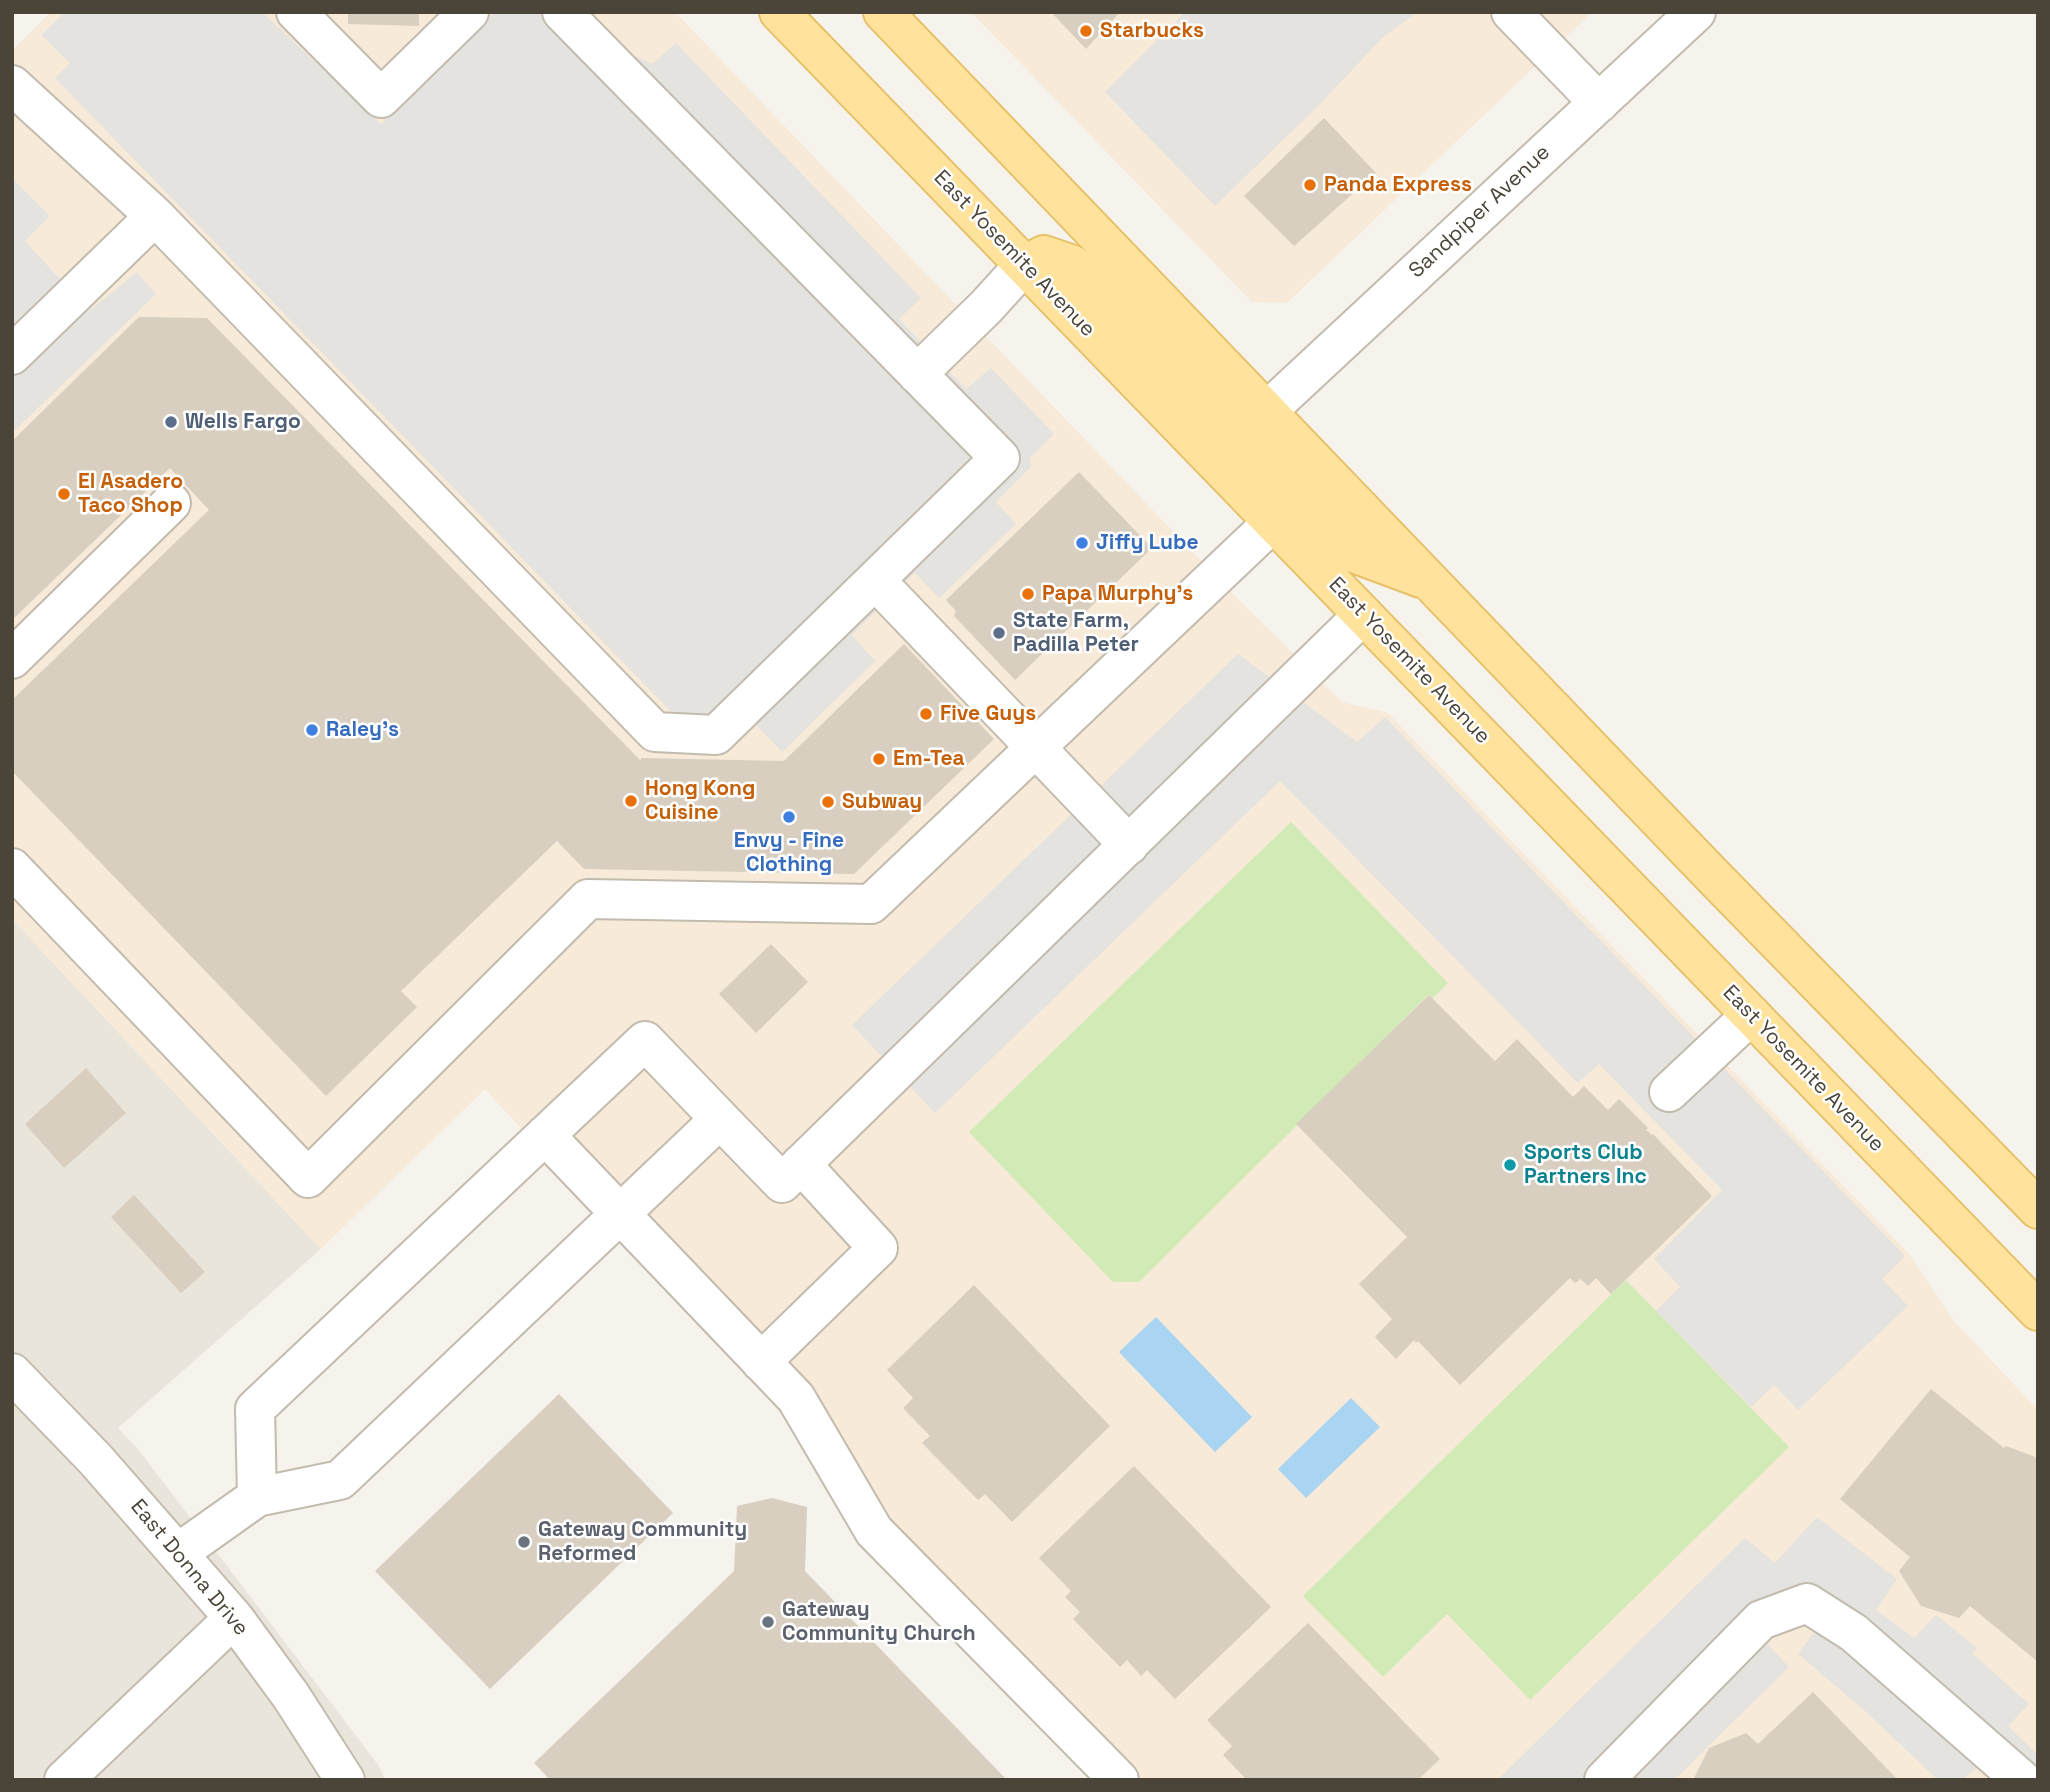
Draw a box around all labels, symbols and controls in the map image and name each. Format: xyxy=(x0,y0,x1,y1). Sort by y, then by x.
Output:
place label: Starbucks xyxy=(1100,18,1204,44)
marker: Starbucks xyxy=(1078,23,1094,39)
street label: Sandpiper Avenue xyxy=(1404,140,1556,284)
street label: East Yosemite Avenue xyxy=(928,166,1100,342)
place label: Panda Express xyxy=(1324,172,1472,198)
marker: Panda Express xyxy=(1302,177,1318,193)
place label: Wells Fargo xyxy=(185,409,301,435)
marker: Wells Fargo xyxy=(163,414,179,430)
place label: El Asadero Taco Shop xyxy=(78,469,183,519)
marker: El Asadero Taco Shop xyxy=(56,486,72,502)
place label: Jiffy Lube xyxy=(1096,530,1199,556)
marker: Jiffy Lube xyxy=(1074,535,1090,551)
street label: East Yosemite Avenue xyxy=(1323,573,1495,749)
place label: Papa Murphy's xyxy=(1042,581,1193,607)
marker: Papa Murphy's xyxy=(1020,586,1036,602)
place label: State Farm, Padilla Peter xyxy=(1013,608,1139,658)
marker: State Farm, Padilla Peter xyxy=(991,625,1007,641)
place label: Five Guys xyxy=(940,701,1036,727)
marker: Five Guys xyxy=(918,706,934,722)
place label: Raley's xyxy=(326,717,399,743)
marker: Raley's xyxy=(304,722,320,738)
place label: Em-Tea xyxy=(893,746,965,772)
marker: Em-Tea xyxy=(871,751,887,767)
place label: Hong Kong Cuisine xyxy=(645,776,755,826)
place label: Subway xyxy=(842,789,922,815)
marker: Hong Kong Cuisine xyxy=(623,793,639,809)
marker: Subway xyxy=(820,794,836,810)
marker: Envy - Fine Clothing xyxy=(781,809,797,825)
place label: Envy - Fine Clothing xyxy=(734,828,844,878)
street label: East Yosemite Avenue xyxy=(1717,981,1889,1157)
place label: Sports Club Partners Inc xyxy=(1524,1140,1647,1190)
marker: Sports Club Partners Inc xyxy=(1502,1157,1518,1173)
street label: East Donna Drive xyxy=(125,1495,253,1641)
place label: Gateway Community Reformed xyxy=(538,1517,747,1567)
marker: Gateway Community Reformed xyxy=(516,1534,532,1550)
place label: Gateway Community Church xyxy=(782,1597,976,1647)
marker: Gateway Community Church xyxy=(760,1614,776,1630)

